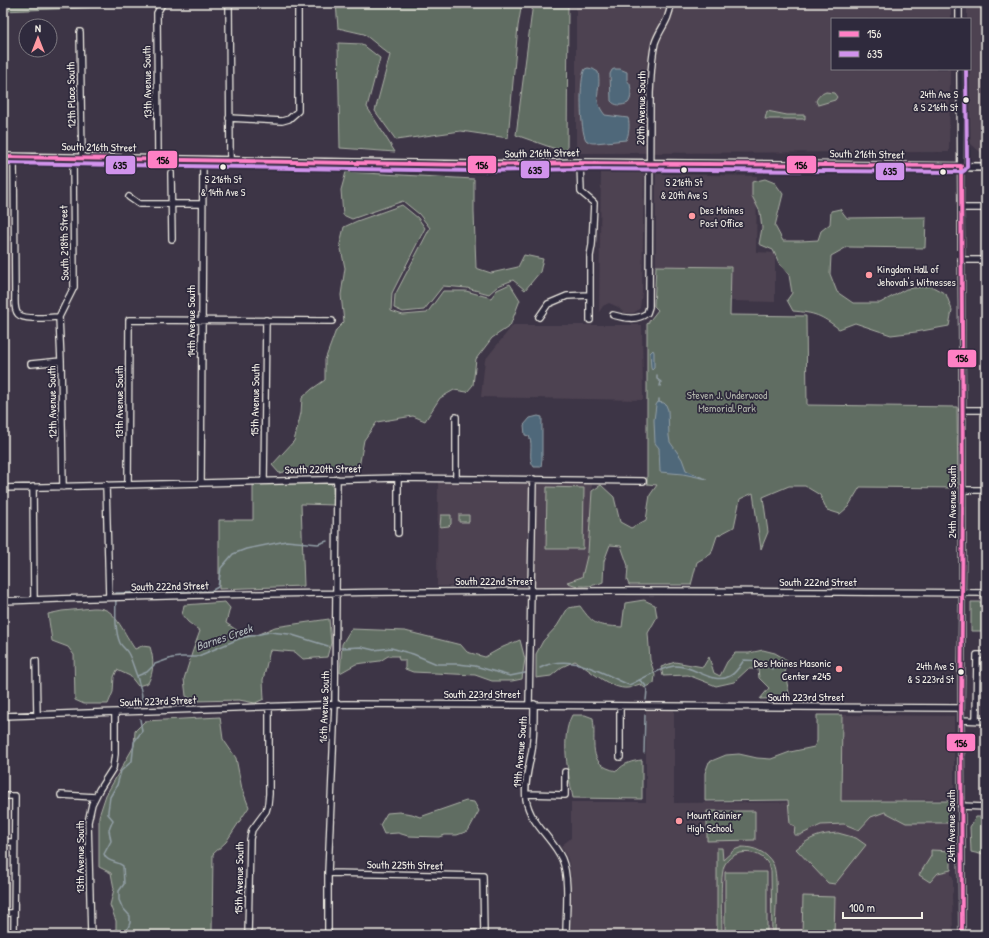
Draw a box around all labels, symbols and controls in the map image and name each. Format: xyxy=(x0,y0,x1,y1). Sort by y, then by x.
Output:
north arrow xyxy=(18,18,58,58)
legend xyxy=(831,18,971,70)
text: N xyxy=(35,21,41,35)
text: 156 xyxy=(867,25,881,42)
street label: 13th Avenue South xyxy=(139,45,155,118)
text: 635 xyxy=(867,45,882,62)
street label: 12th Place South xyxy=(63,61,79,128)
street label: 20th Avenue South xyxy=(633,71,649,145)
place label: 24th Ave S & S 216th St xyxy=(913,88,959,114)
marker: 24th Ave S & S 216th St xyxy=(961,95,971,105)
street label: South 216th Street xyxy=(61,139,137,155)
street label: South 216th Street xyxy=(504,145,580,161)
street label: South 216th Street xyxy=(829,146,905,162)
line badge: 156 xyxy=(147,150,178,169)
text: 156 xyxy=(156,153,170,167)
line badge: 635 xyxy=(105,155,136,175)
line badge: 156 xyxy=(467,155,497,174)
line badge: 156 xyxy=(786,155,817,174)
text: 635 xyxy=(113,158,127,172)
text: 156 xyxy=(475,158,489,172)
text: 156 xyxy=(794,158,808,172)
line badge: 635 xyxy=(520,160,550,179)
marker: S 216th St & 14th Ave S xyxy=(218,162,228,172)
line badge: 635 xyxy=(875,162,905,181)
text: 635 xyxy=(528,163,542,177)
text: 635 xyxy=(883,164,897,178)
marker: S 216th St & 20th Ave S xyxy=(679,165,689,175)
unlabelled marker xyxy=(938,167,948,177)
place label: S 216th St & 14th Ave S xyxy=(201,173,246,199)
place label: S 216th St & 20th Ave S xyxy=(661,176,708,202)
place label: Des Moines Post Office xyxy=(700,203,744,230)
street label: South 218th Street xyxy=(56,205,72,281)
marker: Des Moines Post Office xyxy=(687,211,697,221)
place label: Kingdom Hall of Jehovah's Witnesses xyxy=(877,262,956,289)
marker: Kingdom Hall of Jehovah's Witnesses xyxy=(864,270,874,280)
street label: 14th Avenue South xyxy=(184,285,198,357)
line badge: 156 xyxy=(947,349,977,368)
text: 156 xyxy=(955,351,969,365)
street label: 15th Avenue South xyxy=(247,363,263,436)
street label: 12th Avenue South xyxy=(44,365,60,439)
street label: 13th Avenue South xyxy=(112,365,126,438)
park label: Steven J. Underwood Memorial Park xyxy=(687,388,768,415)
street label: South 220th Street xyxy=(285,461,362,477)
street label: 24th Avenue South xyxy=(945,465,959,538)
street label: South 222nd Street xyxy=(455,574,533,588)
street label: South 222nd Street xyxy=(779,575,857,589)
street label: South 222nd Street xyxy=(131,578,209,594)
water label: Barnes Creek xyxy=(193,619,255,655)
place label: Des Moines Masonic Center #245 xyxy=(754,656,832,683)
place label: 24th Ave S & S 223rd St xyxy=(908,660,955,686)
marker: Des Moines Masonic Center #245 xyxy=(834,664,844,674)
marker: 24th Ave S & S 223rd St xyxy=(956,667,966,677)
street label: 16th Avenue South xyxy=(316,670,332,743)
street label: South 223rd Street xyxy=(444,687,521,701)
street label: South 223rd Street xyxy=(768,690,845,704)
street label: South 223rd Street xyxy=(119,693,197,709)
street label: 19th Avenue South xyxy=(510,715,530,788)
line badge: 156 xyxy=(946,733,976,752)
text: 156 xyxy=(954,736,968,750)
street label: 24th Avenue South xyxy=(944,789,958,862)
place label: Mount Rainier High School xyxy=(687,808,742,835)
marker: Mount Rainier High School xyxy=(674,816,684,826)
street label: 13th Avenue South xyxy=(73,820,87,893)
street label: 15th Avenue South xyxy=(231,841,247,914)
street label: South 225th Street xyxy=(367,857,443,873)
scale bar xyxy=(843,894,922,920)
text: 100 m xyxy=(849,899,875,916)

